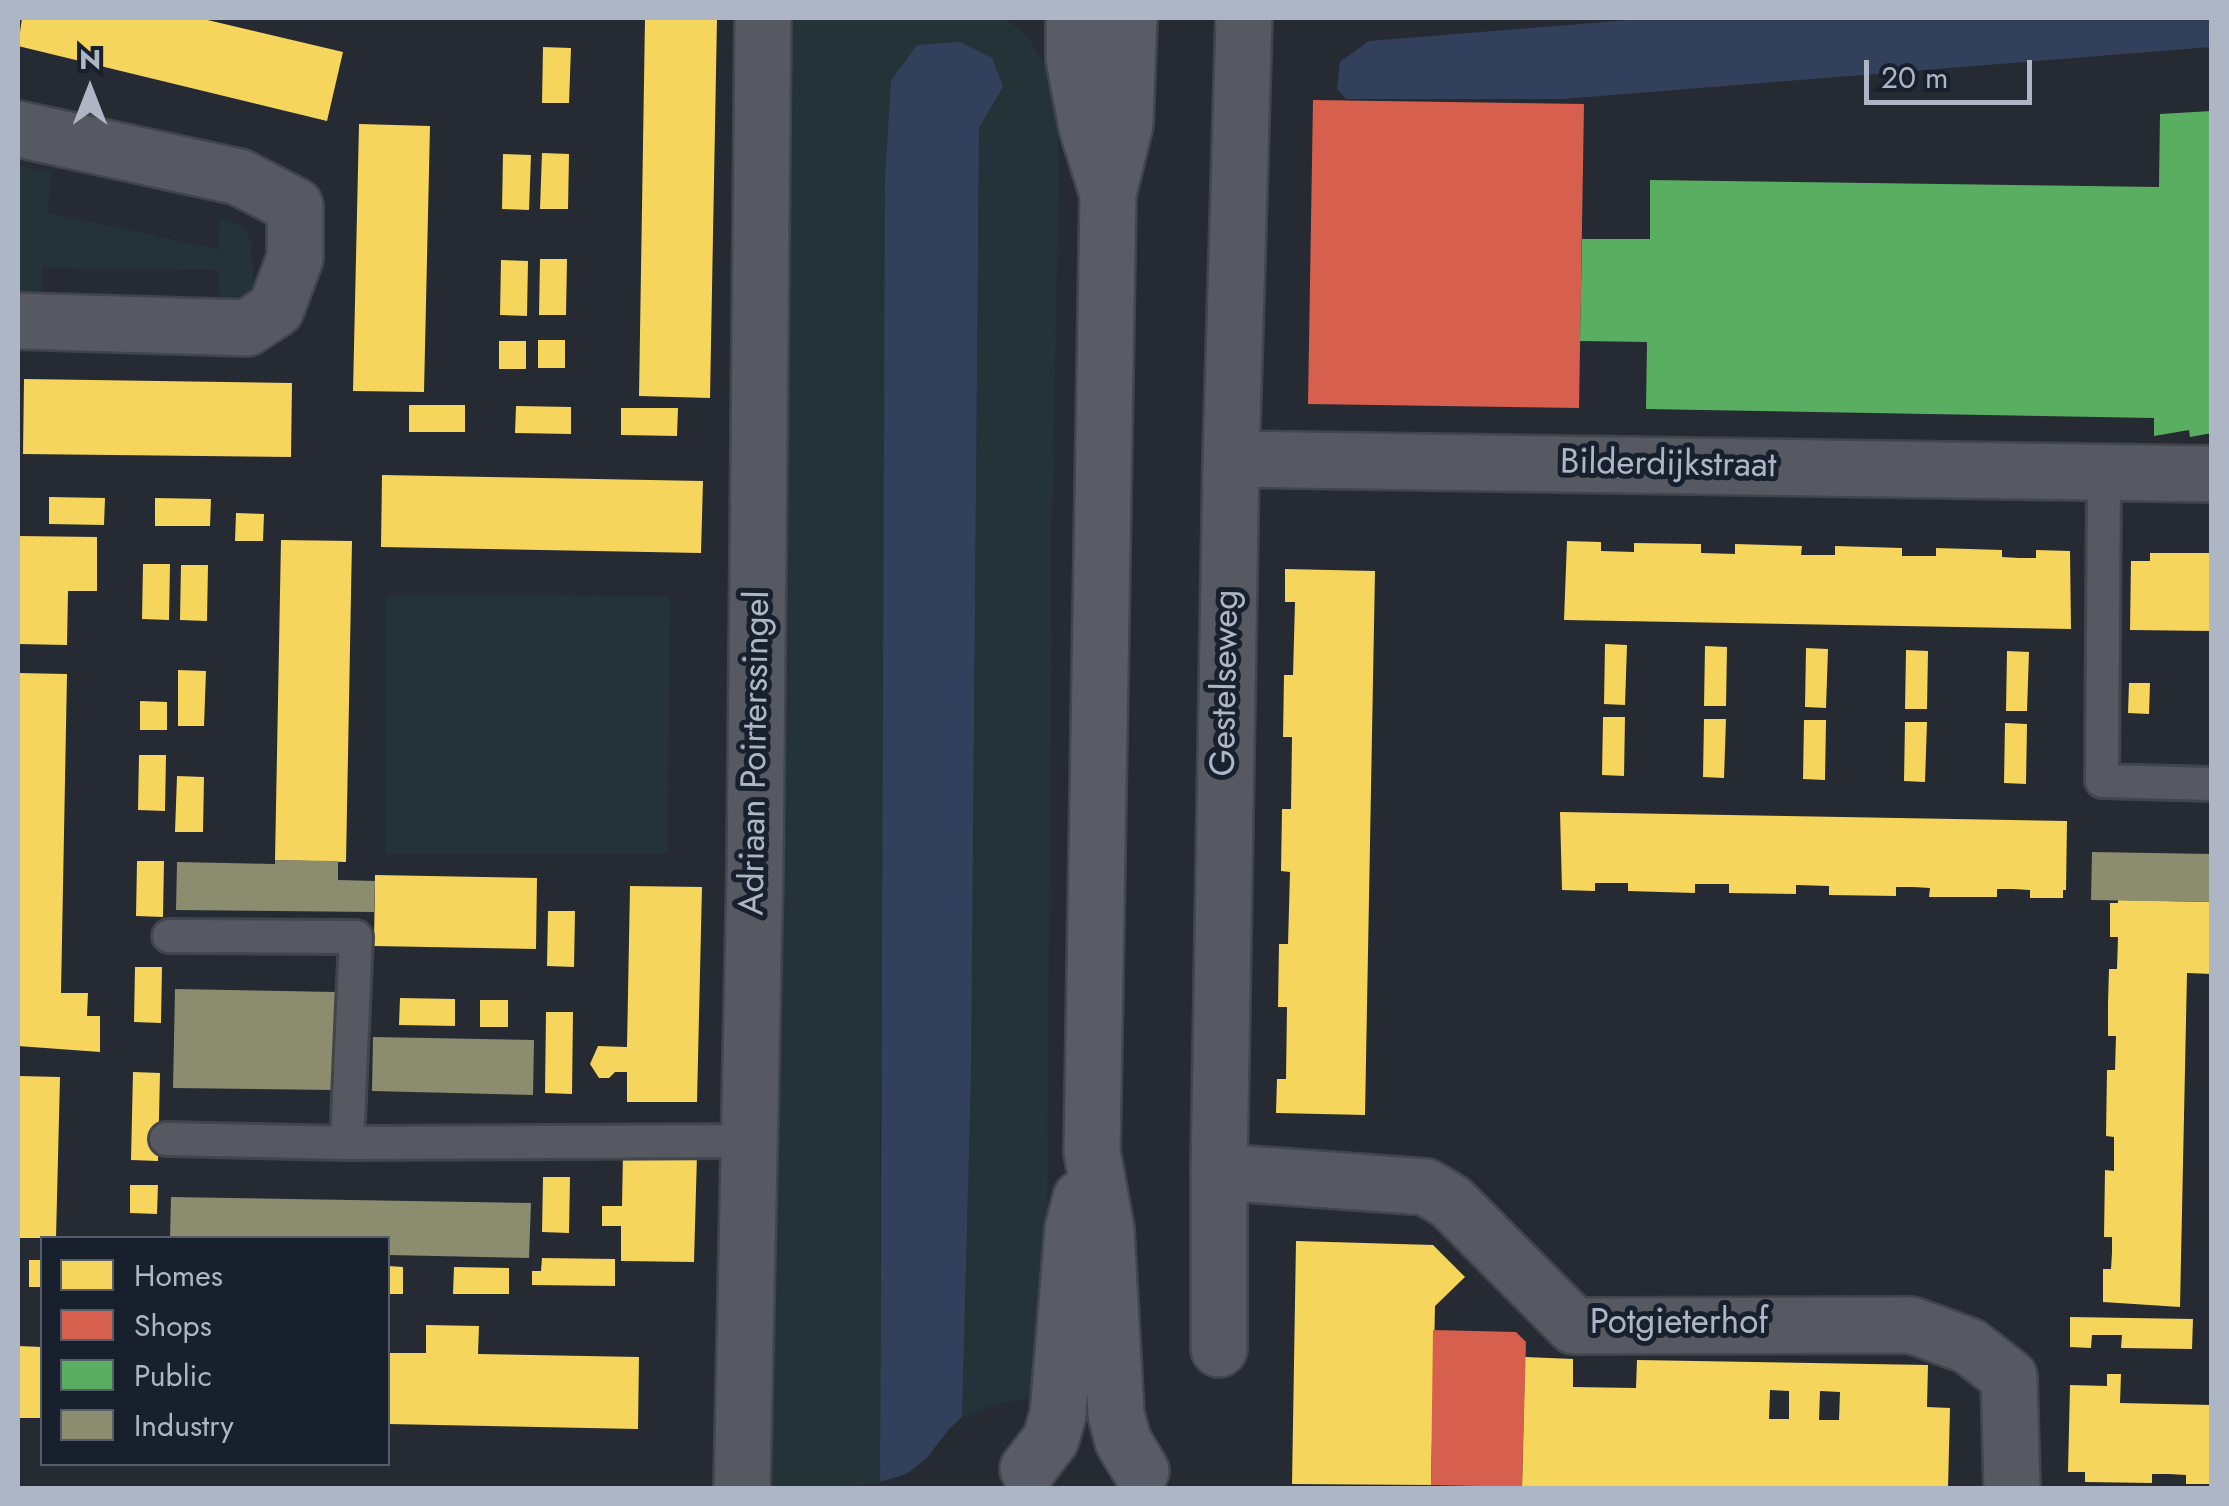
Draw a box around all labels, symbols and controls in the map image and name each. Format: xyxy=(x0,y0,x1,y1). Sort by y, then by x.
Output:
text: N xyxy=(79,39,101,80)
north arrow xyxy=(40,40,140,140)
scale bar xyxy=(1869,40,2036,102)
text: 20 m xyxy=(1881,56,1948,99)
street label: Bilderdijkstraat xyxy=(1559,443,1777,489)
street label: Gestelseweg xyxy=(1204,589,1250,777)
street label: Adriaan Poirterssingel xyxy=(733,590,781,916)
legend xyxy=(40,1236,390,1466)
text: Homes xyxy=(134,1254,223,1297)
text: Shops xyxy=(134,1304,212,1347)
street label: Potgieterhof xyxy=(1590,1304,1768,1346)
text: Public xyxy=(134,1354,212,1397)
text: Industry xyxy=(134,1404,234,1447)

